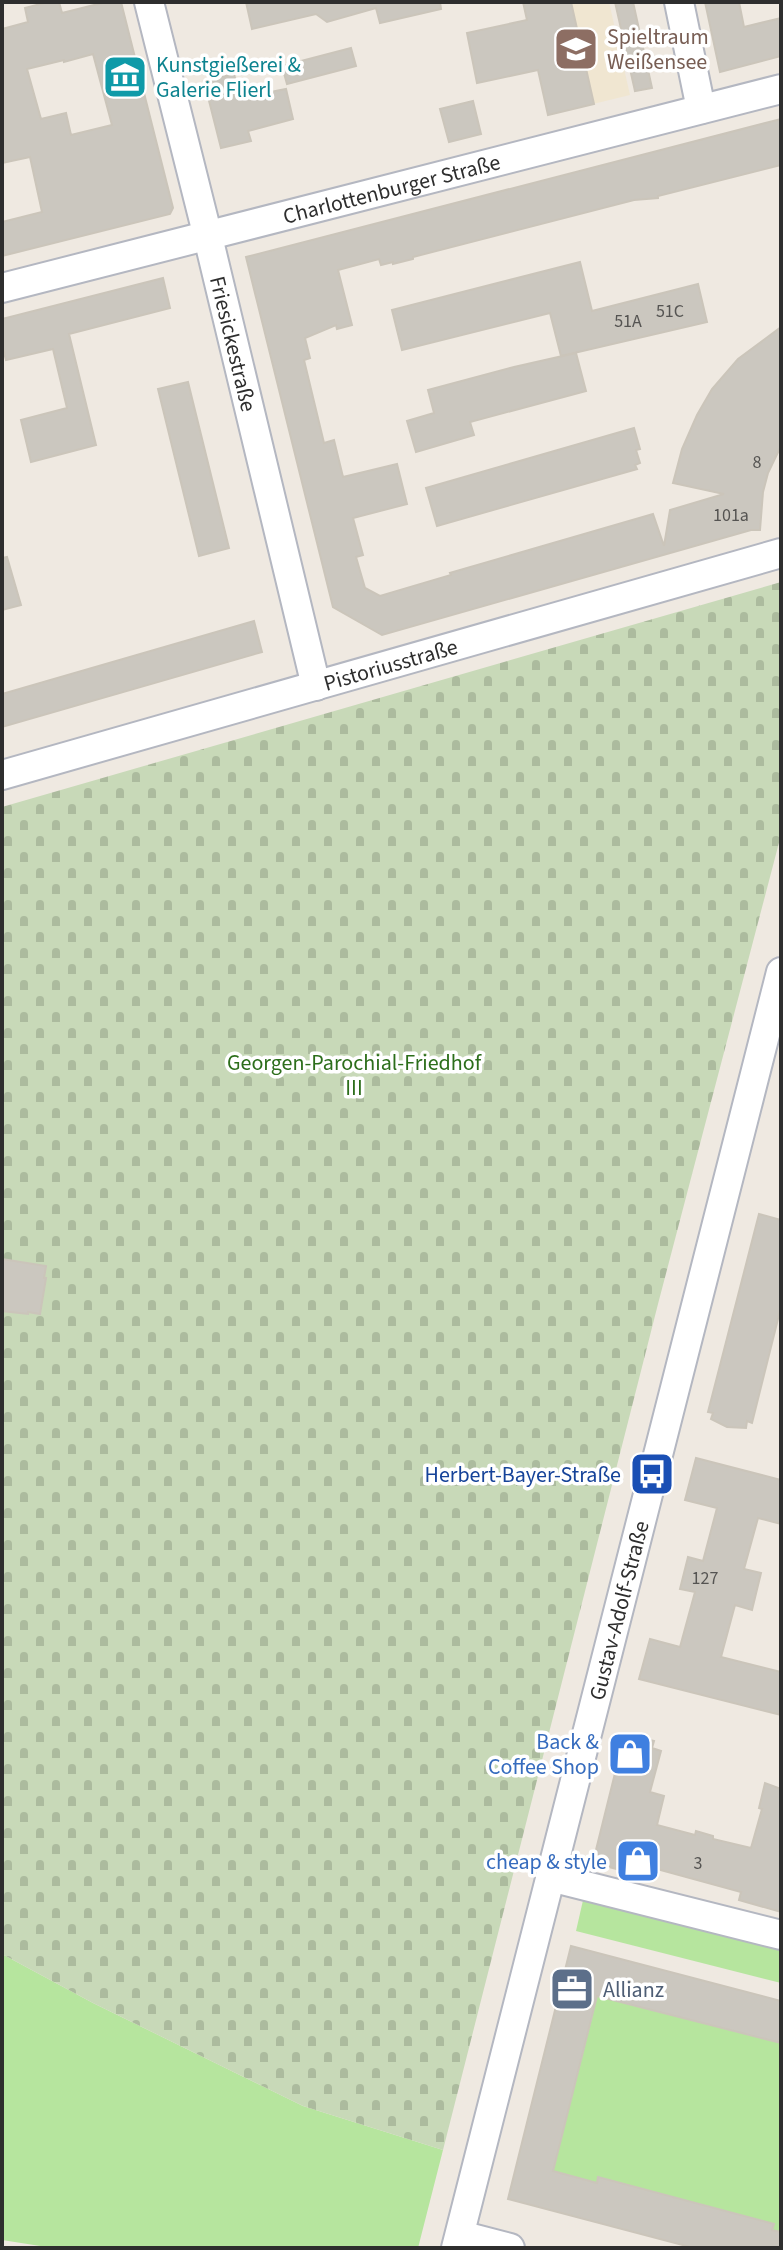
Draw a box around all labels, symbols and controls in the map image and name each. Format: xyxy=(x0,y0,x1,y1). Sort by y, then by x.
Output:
place label: Spieltraum Weißensee xyxy=(607,21,709,78)
school or university icon: Spieltraum Weißensee xyxy=(552,25,600,73)
place label: Kunstgießerei & Galerie Flierl xyxy=(156,49,302,106)
museum icon: Kunstgießerei & Galerie Flierl xyxy=(101,53,149,101)
street label: Charlottenburger Straße xyxy=(280,146,504,233)
street label: Friesickestraße xyxy=(201,273,264,415)
house number: 51C xyxy=(656,299,684,324)
house number: 51A xyxy=(614,309,642,334)
house number: 8 xyxy=(753,450,762,475)
house number: 101a xyxy=(713,503,749,528)
street label: Pistoriusstraße xyxy=(320,631,462,700)
park label: Georgen-Parochial-Friedhof III xyxy=(227,1047,483,1104)
bus stop icon: Herbert-Bayer-Straße xyxy=(628,1450,676,1498)
place label: Herbert-Bayer-Straße xyxy=(425,1459,621,1491)
street label: Gustav-Adolf-Straße xyxy=(581,1517,658,1704)
house number: 127 xyxy=(692,1566,718,1591)
place label: Back & Coffee Shop xyxy=(488,1726,600,1783)
shop icon: Back & Coffee Shop xyxy=(606,1730,654,1778)
shop icon: cheap & style xyxy=(614,1837,662,1885)
place label: cheap & style xyxy=(486,1846,607,1878)
house number: 3 xyxy=(694,1851,703,1876)
office icon: Allianz xyxy=(548,1965,596,2013)
place label: Allianz xyxy=(603,1974,664,2006)

